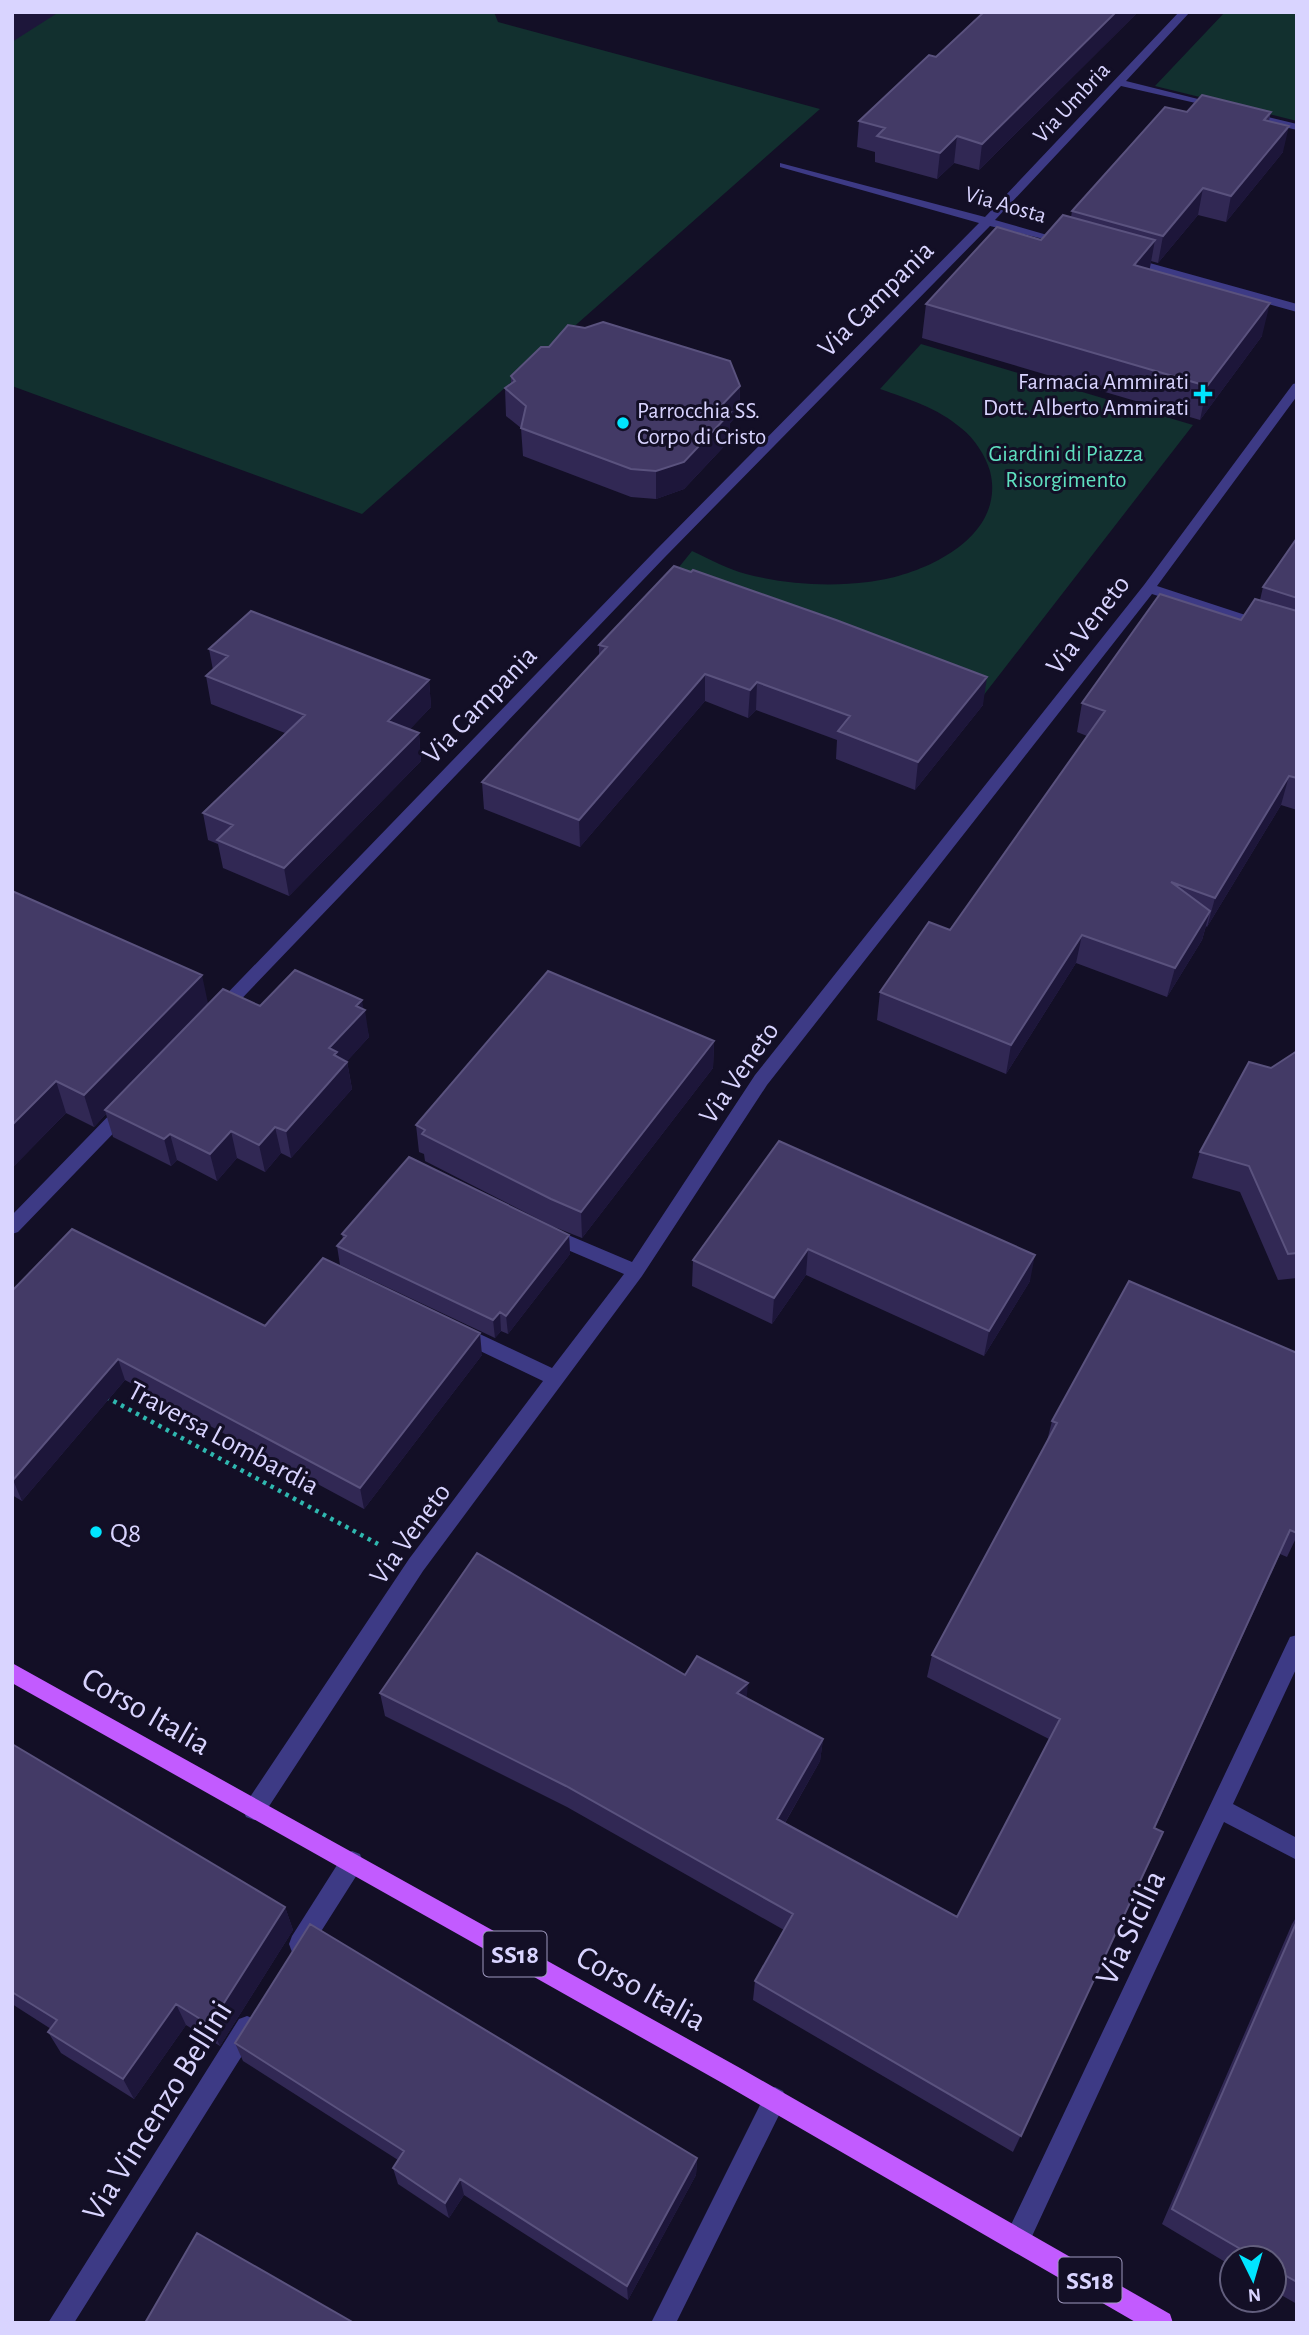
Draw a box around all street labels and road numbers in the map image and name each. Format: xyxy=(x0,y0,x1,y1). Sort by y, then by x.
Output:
street label: Via Umbria xyxy=(1029,58,1115,148)
street label: Via Aosta xyxy=(962,183,1049,228)
street label: Via Campania xyxy=(813,236,940,363)
street label: Via Veneto xyxy=(1041,570,1136,680)
street label: Via Campania xyxy=(418,641,543,769)
street label: Via Veneto xyxy=(695,1017,785,1129)
street label: Traversa Lombardia xyxy=(123,1377,323,1501)
street label: Via Veneto xyxy=(365,1479,456,1590)
street label: Corso Italia xyxy=(76,1662,216,1762)
street label: Via Sicilia xyxy=(1090,1865,1172,1991)
road number: SS18 xyxy=(484,1932,546,1977)
street label: Corso Italia xyxy=(570,1940,711,2038)
street label: Via Vincenzo Bellini xyxy=(77,1995,239,2227)
road number: SS18 xyxy=(1058,2258,1122,2302)

